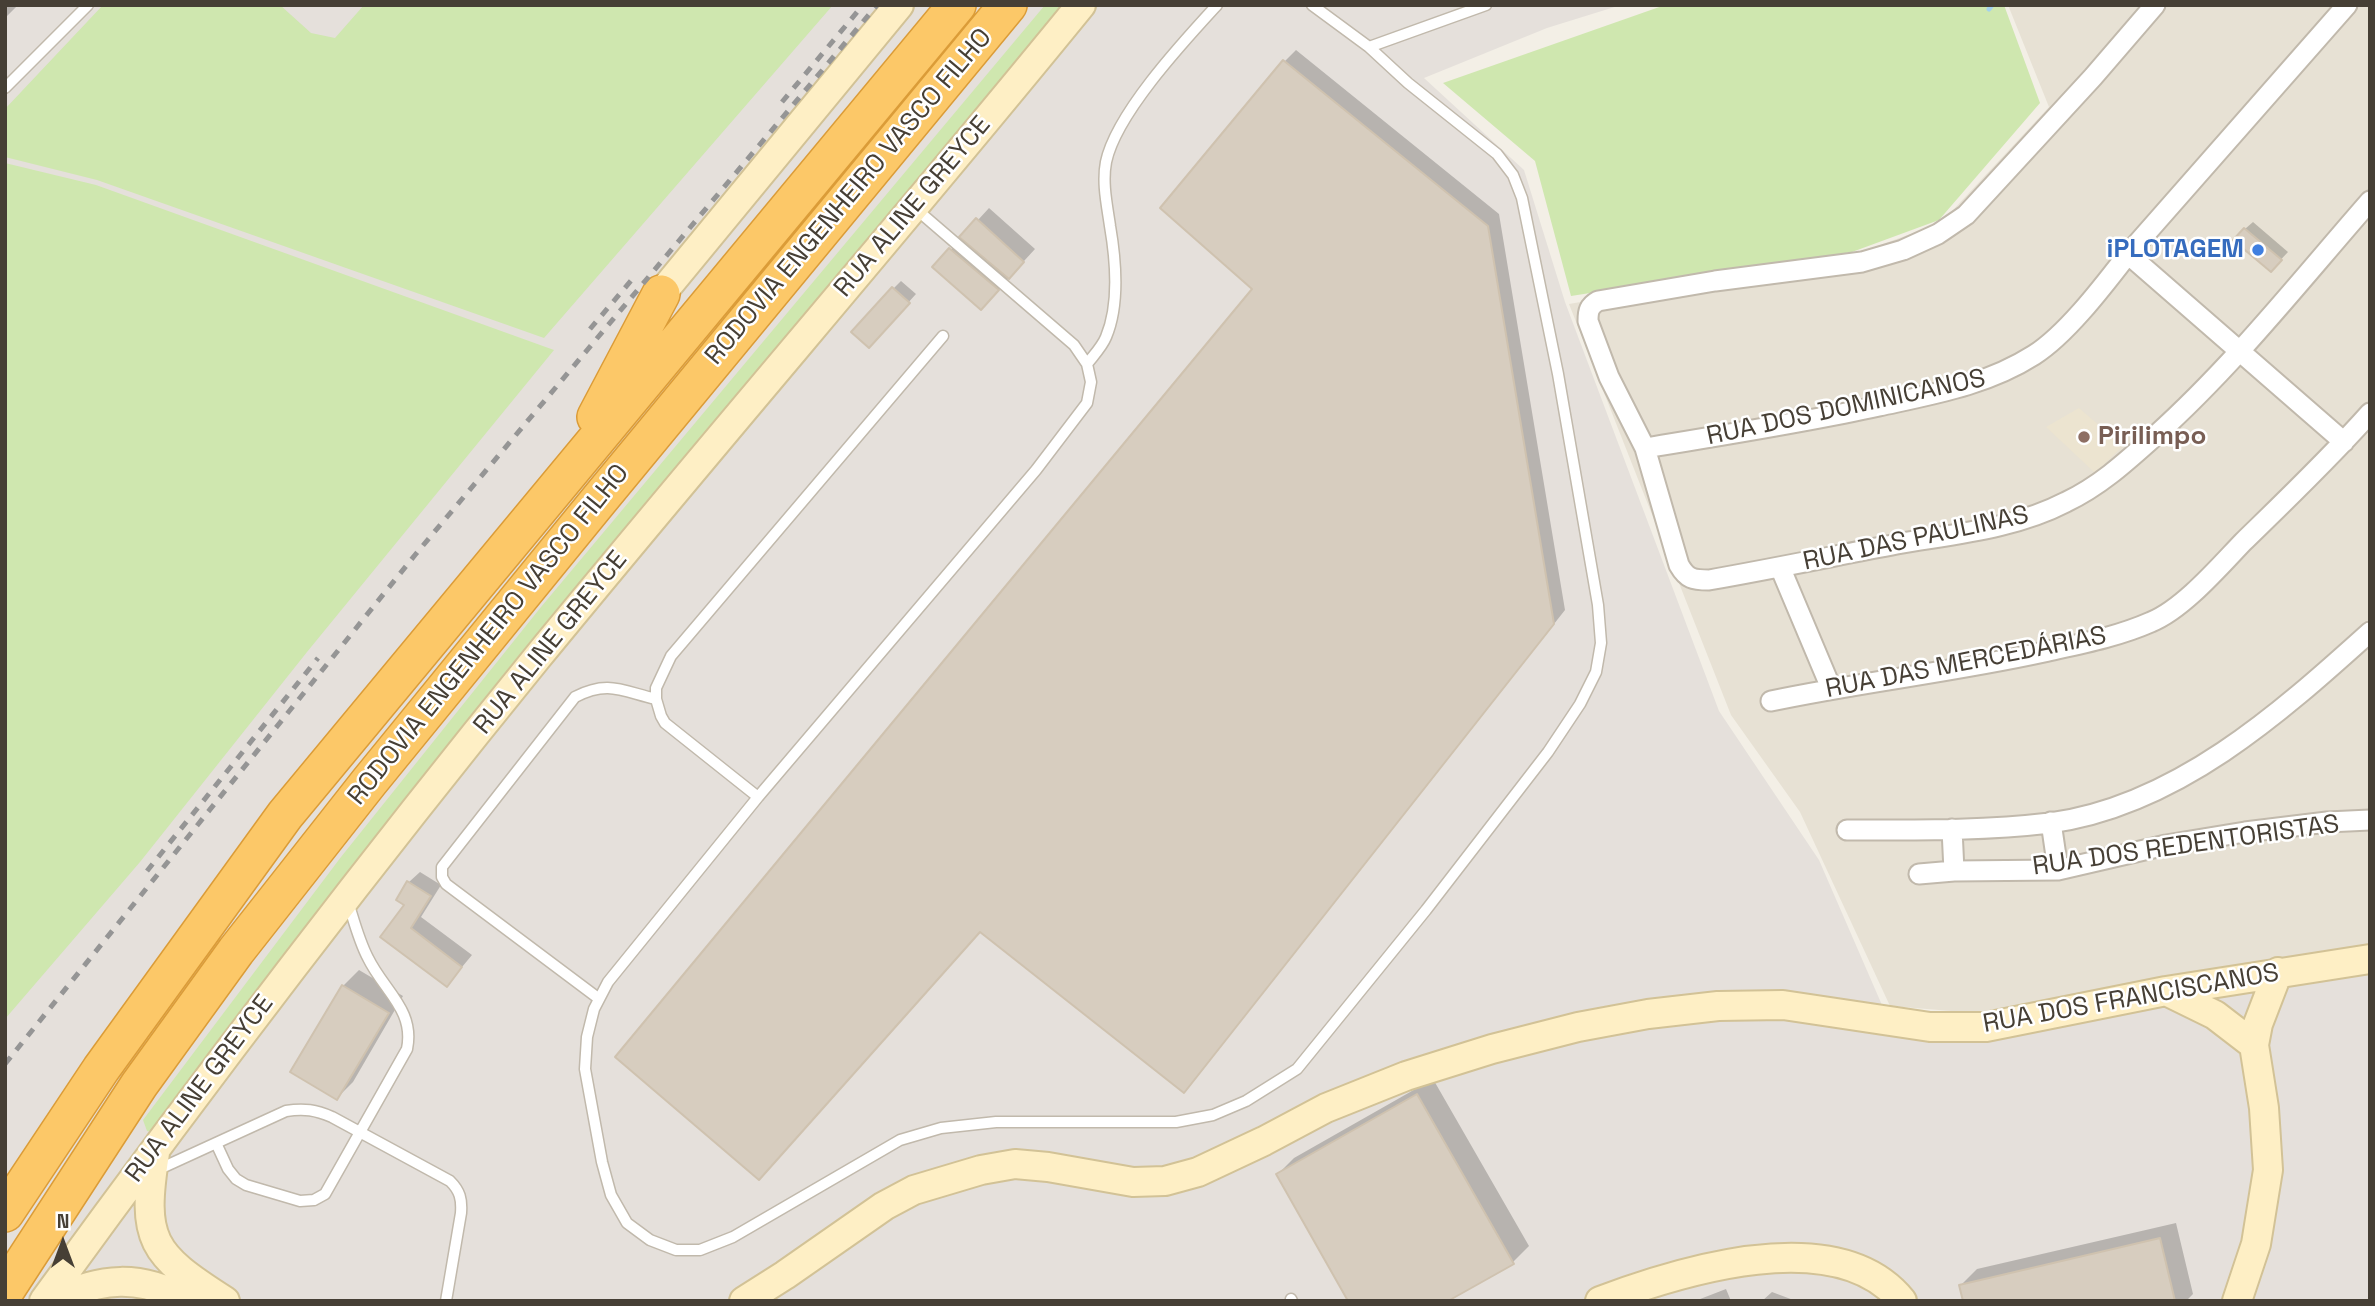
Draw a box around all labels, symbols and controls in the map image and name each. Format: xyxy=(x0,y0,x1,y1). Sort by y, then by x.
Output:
street label: RODOVIA ENGENHEIRO VASCO FILHO xyxy=(699,23,999,371)
street label: RUA ALINE GREYCE xyxy=(828,110,998,304)
place label: iPLOTAGEM xyxy=(2107,234,2244,266)
marker: iPLOTAGEM xyxy=(2250,242,2266,258)
street label: RUA DOS DOMINICANOS xyxy=(1704,363,1988,453)
place label: Pirilimpo xyxy=(2098,421,2206,453)
marker: Pirilimpo xyxy=(2076,429,2092,445)
street label: RODOVIA ENGENHEIRO VASCO FILHO xyxy=(342,458,636,812)
street label: RUA DAS PAULINAS xyxy=(1800,500,2032,578)
street label: RUA ALINE GREYCE xyxy=(468,545,634,741)
street label: RUA DAS MERCEDÁRIAS xyxy=(1823,620,2109,706)
street label: RUA DOS REDENTORISTAS xyxy=(2031,809,2341,883)
street label: RUA DOS FRANCISCANOS xyxy=(1980,958,2282,1040)
street label: RUA ALINE GREYCE xyxy=(119,989,281,1189)
north arrow xyxy=(28,1208,98,1278)
text: N xyxy=(57,1209,69,1234)

